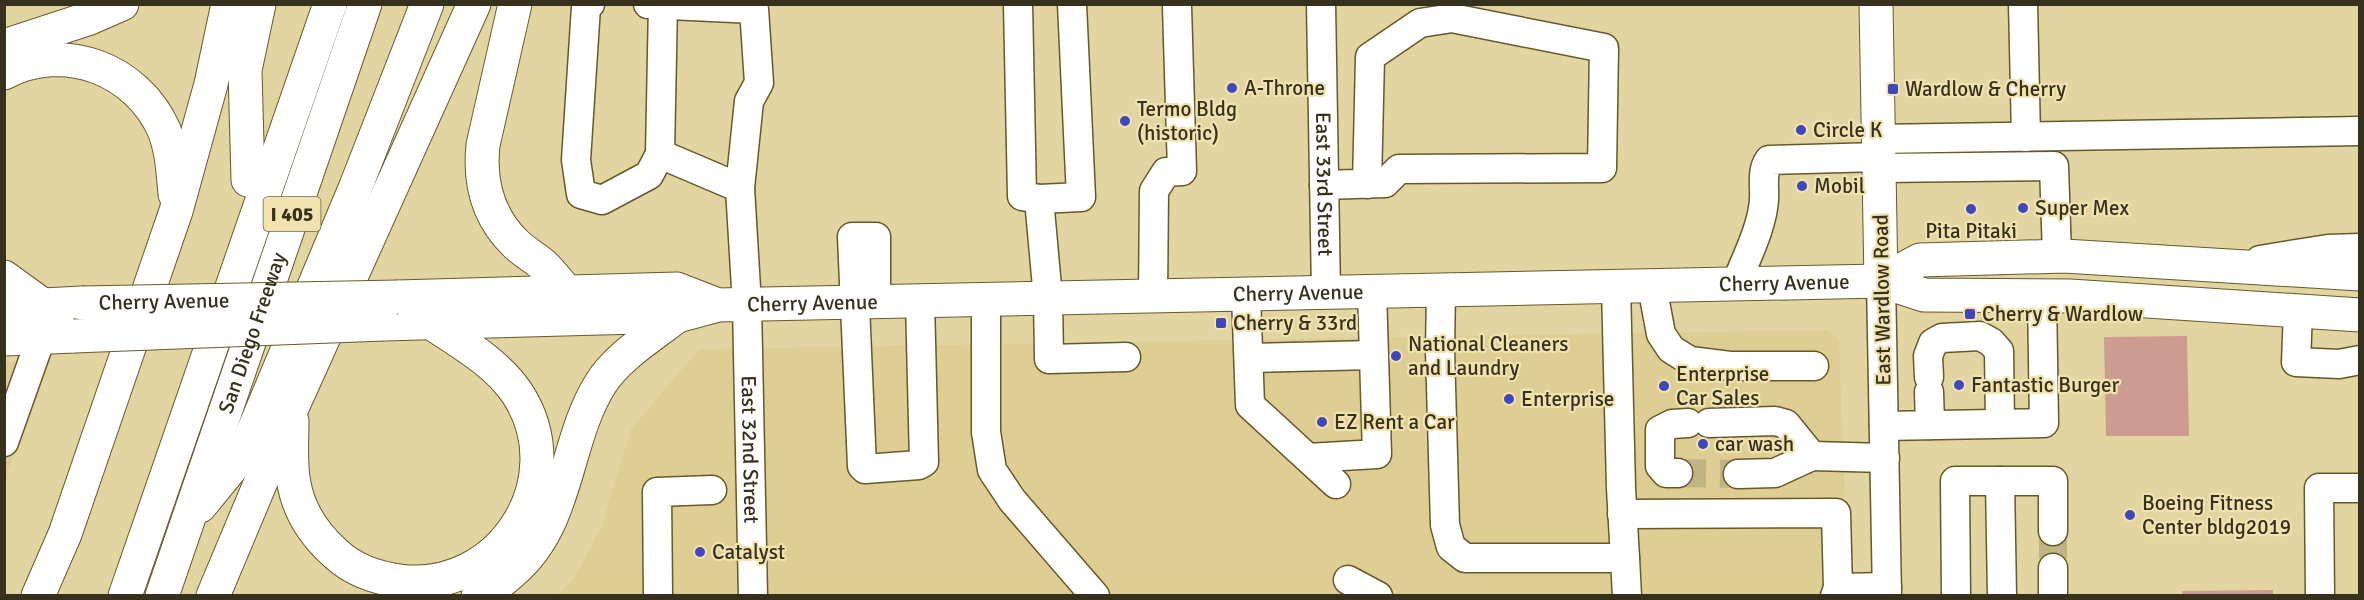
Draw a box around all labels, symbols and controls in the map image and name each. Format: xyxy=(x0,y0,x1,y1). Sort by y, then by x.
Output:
place label: A-Throne xyxy=(1244,75,1325,101)
place label: Wardlow & Cherry xyxy=(1905,76,2066,102)
marker: A-Throne xyxy=(1225,81,1239,95)
marker: Wardlow & Cherry xyxy=(1886,82,1900,96)
place label: Termo Bldg (historic) xyxy=(1137,96,1237,146)
street label: East 33rd Street xyxy=(1310,112,1338,256)
marker: Termo Bldg (historic) xyxy=(1118,114,1132,128)
place label: Circle K xyxy=(1813,117,1883,143)
marker: Circle K xyxy=(1794,123,1808,137)
place label: Mobil xyxy=(1814,173,1865,199)
marker: Mobil xyxy=(1795,179,1809,193)
place label: Super Mex xyxy=(2035,195,2130,221)
road number: I 405 xyxy=(264,197,320,231)
marker: Super Mex xyxy=(2016,201,2030,215)
marker: Pita Pitaki xyxy=(1964,202,1978,216)
street label: East Wardlow Road xyxy=(1868,214,1896,386)
place label: Pita Pitaki xyxy=(1925,218,2017,244)
street label: San Diego Freeway xyxy=(213,249,292,417)
street label: Cherry Avenue xyxy=(1719,269,1850,297)
street label: Cherry Avenue xyxy=(1233,279,1364,307)
street label: Cherry Avenue xyxy=(98,287,230,316)
street label: Cherry Avenue xyxy=(747,289,878,317)
place label: Cherry & Wardlow xyxy=(1982,301,2143,327)
marker: Cherry & Wardlow xyxy=(1963,307,1977,321)
place label: Cherry & 33rd xyxy=(1233,310,1357,336)
marker: Cherry & 33rd xyxy=(1214,316,1228,330)
place label: National Cleaners and Laundry xyxy=(1408,331,1568,381)
marker: National Cleaners and Laundry xyxy=(1389,349,1403,363)
place label: Enterprise Car Sales xyxy=(1676,361,1769,411)
place label: Fantastic Burger xyxy=(1971,372,2120,398)
street label: East 32nd Street xyxy=(735,375,765,524)
marker: Fantastic Burger xyxy=(1952,378,1966,392)
marker: Enterprise Car Sales xyxy=(1657,379,1671,393)
place label: Enterprise xyxy=(1521,386,1614,412)
marker: Enterprise xyxy=(1502,392,1516,406)
place label: EZ Rent a Car xyxy=(1334,409,1455,435)
marker: EZ Rent a Car xyxy=(1315,415,1329,429)
place label: car wash xyxy=(1715,431,1794,457)
marker: car wash xyxy=(1696,437,1710,451)
place label: Boeing Fitness Center bldg2019 xyxy=(2142,490,2291,540)
marker: Boeing Fitness Center bldg2019 xyxy=(2123,508,2137,522)
place label: Catalyst xyxy=(712,539,785,565)
marker: Catalyst xyxy=(693,545,707,559)

